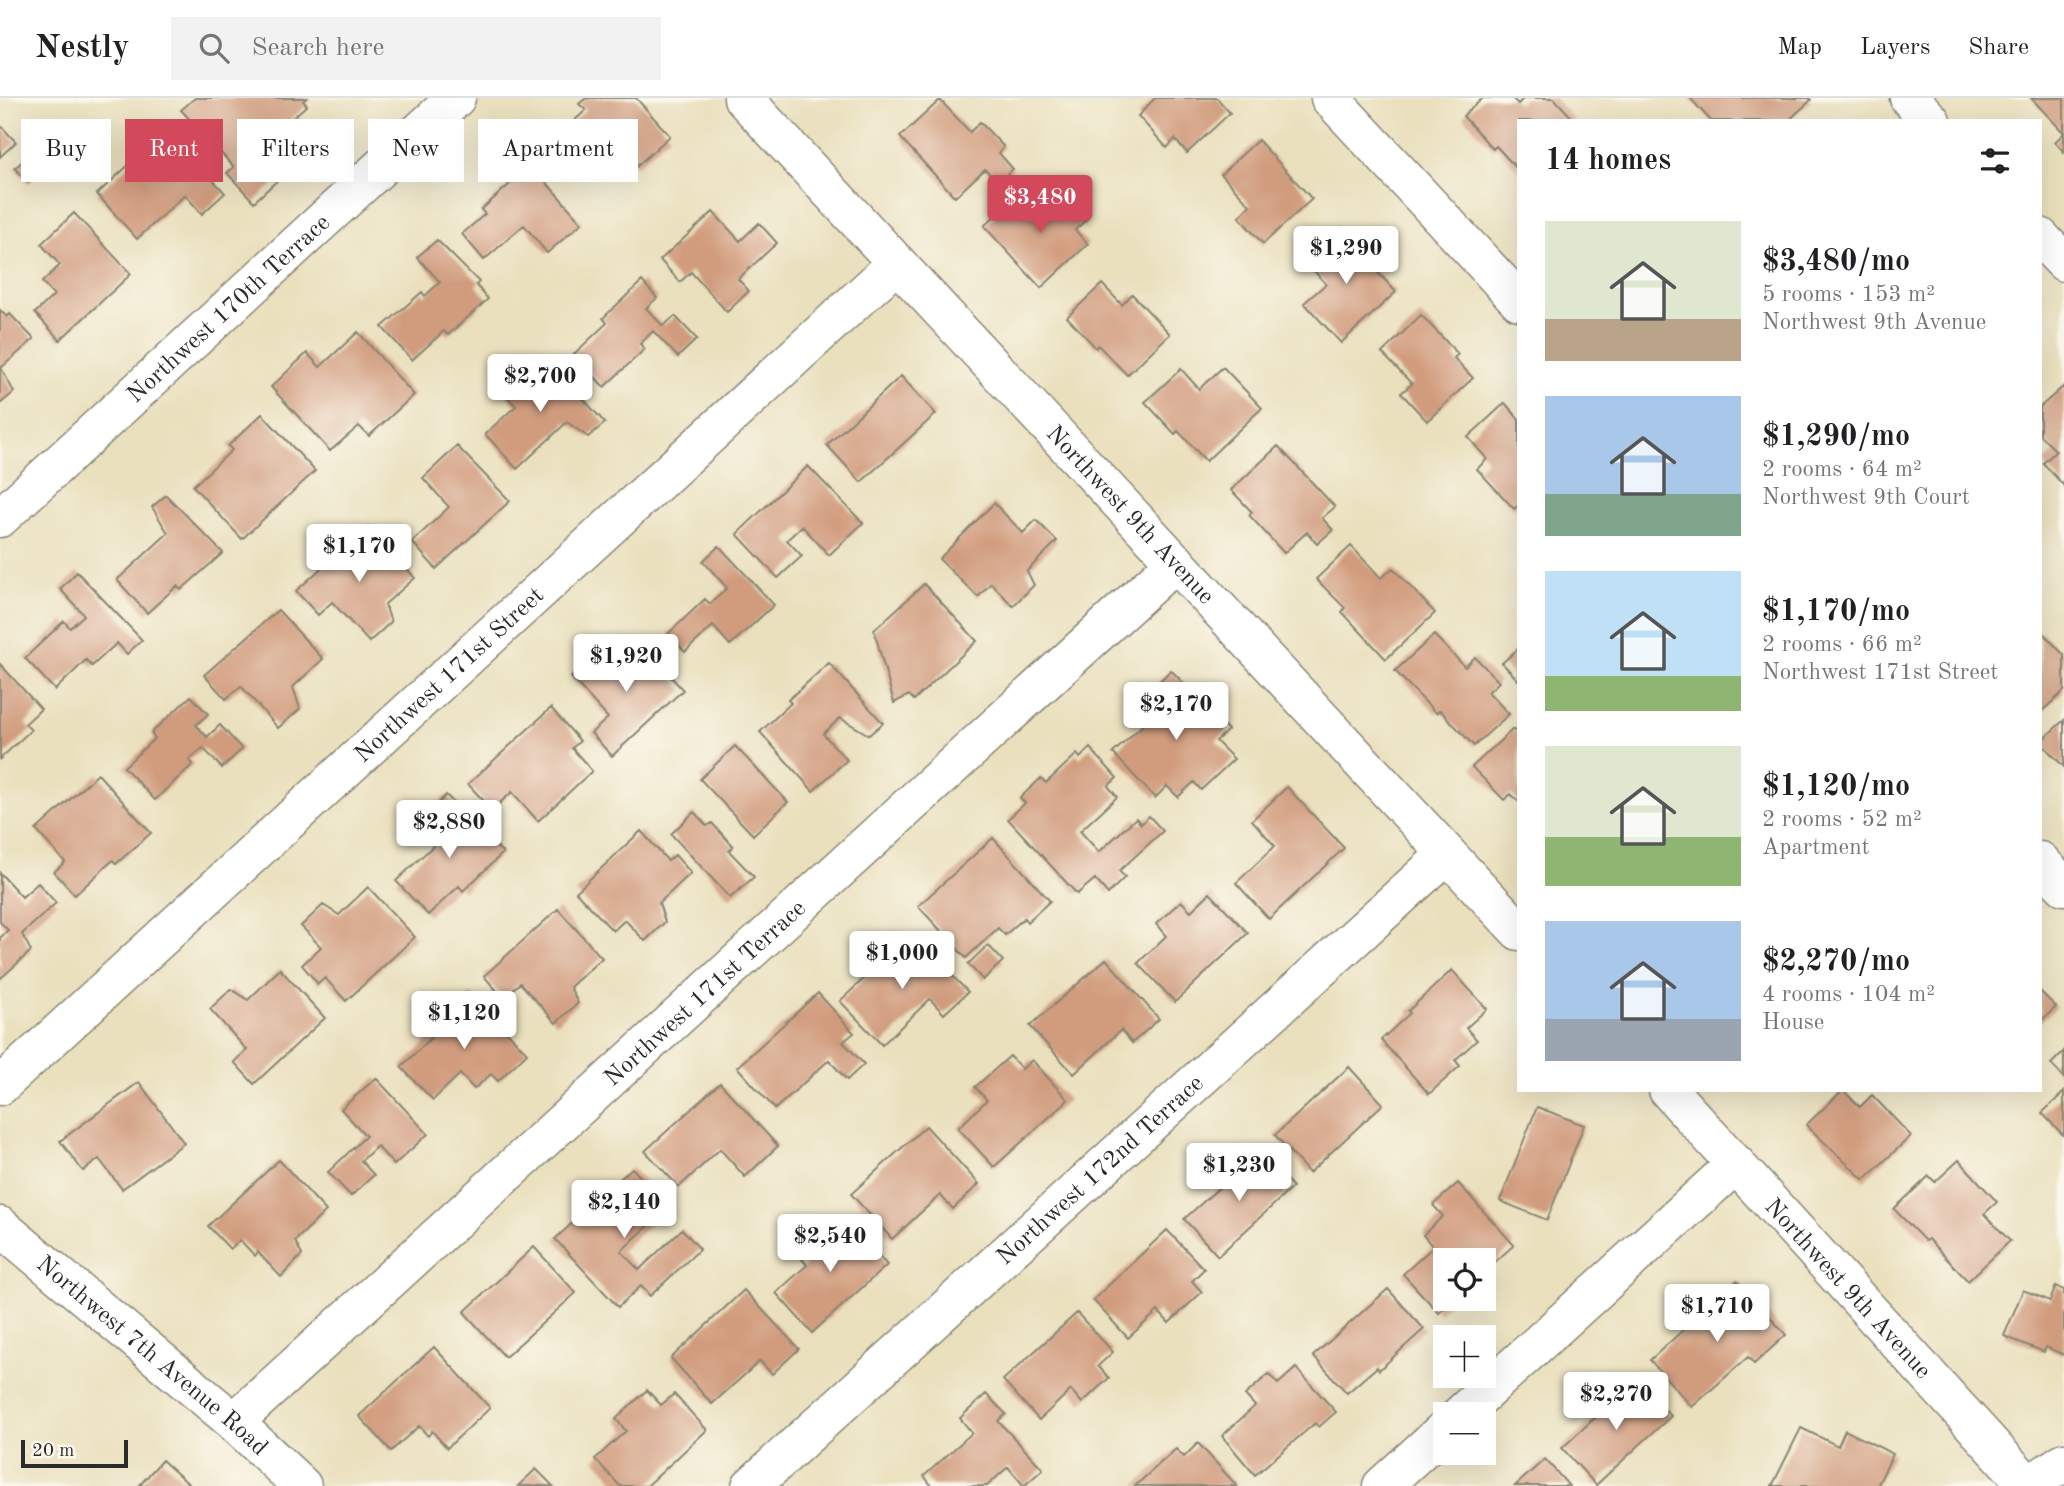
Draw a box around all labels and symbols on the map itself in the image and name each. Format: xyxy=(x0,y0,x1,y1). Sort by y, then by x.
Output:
pin: $3,480 xyxy=(983,176,1097,235)
street label: Northwest 170th Terrace xyxy=(124,211,335,408)
pin: $1,290 xyxy=(1289,226,1403,286)
pin: $2,700 xyxy=(483,354,597,414)
street label: Northwest 9th Avenue xyxy=(1041,422,1218,610)
pin: $1,170 xyxy=(302,524,416,584)
street label: Northwest 171st Street xyxy=(351,583,549,768)
pin: $1,920 xyxy=(569,634,683,694)
pin: $2,170 xyxy=(1119,682,1233,742)
pin: $2,880 xyxy=(392,800,506,860)
street label: Northwest 171st Terrace xyxy=(601,897,811,1091)
pin: $1,000 xyxy=(845,932,959,991)
pin: $1,120 xyxy=(407,992,521,1051)
street label: Northwest 172nd Terrace xyxy=(993,1071,1209,1270)
pin: $1,230 xyxy=(1182,1144,1296,1203)
pin: $2,140 xyxy=(567,1180,681,1240)
street label: Northwest 9th Avenue xyxy=(1759,1195,1935,1384)
pin: $2,540 xyxy=(773,1214,887,1274)
street label: Northwest 7th Avenue Road xyxy=(31,1252,271,1461)
pin: $1,710 xyxy=(1660,1284,1774,1344)
pin: $2,270 xyxy=(1559,1372,1673,1432)
scale bar xyxy=(21,1437,128,1469)

